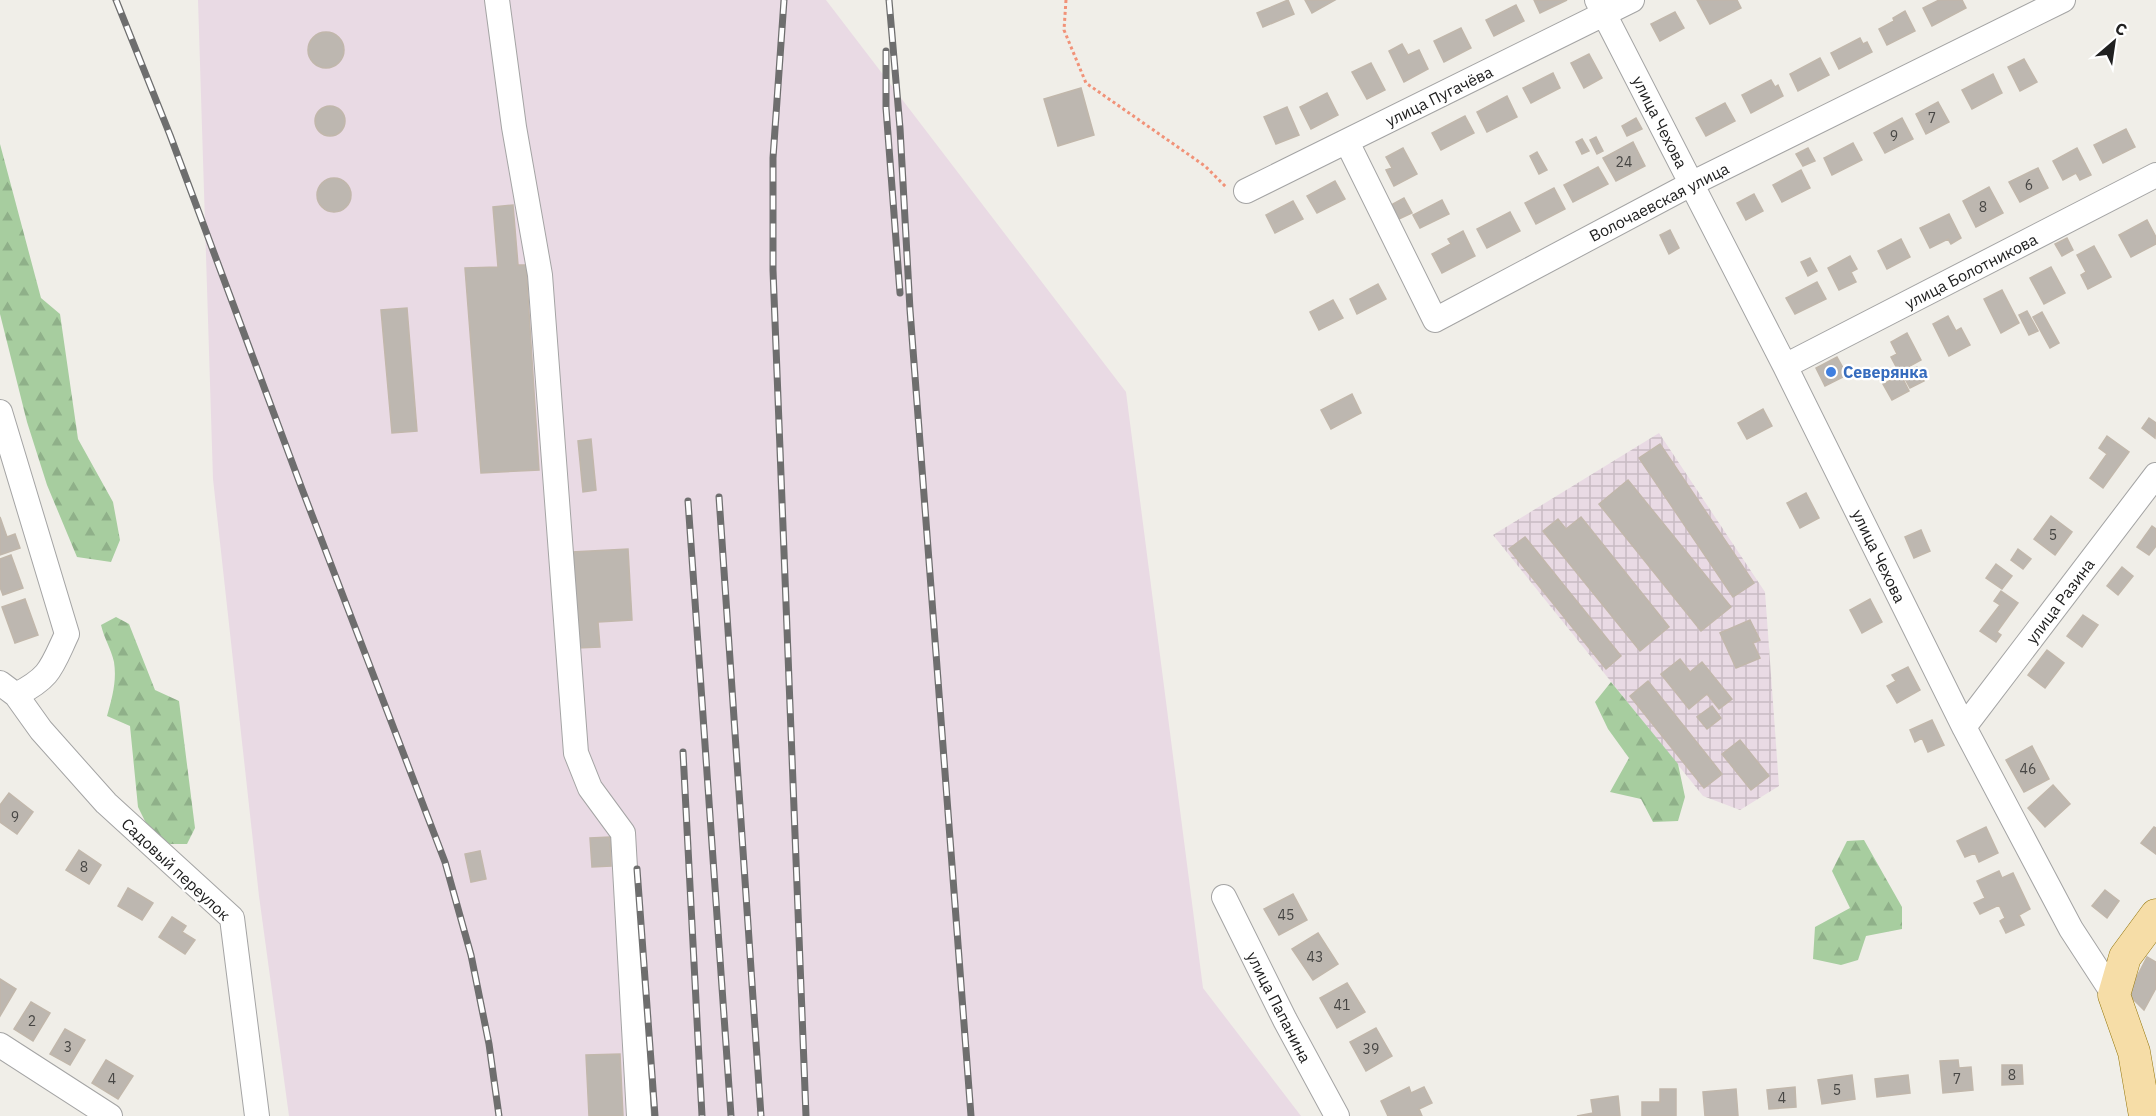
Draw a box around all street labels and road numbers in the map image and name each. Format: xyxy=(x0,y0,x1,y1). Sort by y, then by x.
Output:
street label: улица Пугачёва xyxy=(1382,61,1496,131)
street label: улица Чехова xyxy=(1628,72,1692,172)
street label: Волочаевская улица xyxy=(1586,158,1733,246)
street label: улица Болотникова xyxy=(1901,229,2041,313)
street label: улица Чехова xyxy=(1848,506,1910,606)
street label: улица Разина xyxy=(2021,554,2099,648)
street label: Садовый переулок xyxy=(117,813,235,925)
street label: улица Папанина xyxy=(1242,948,1316,1066)

